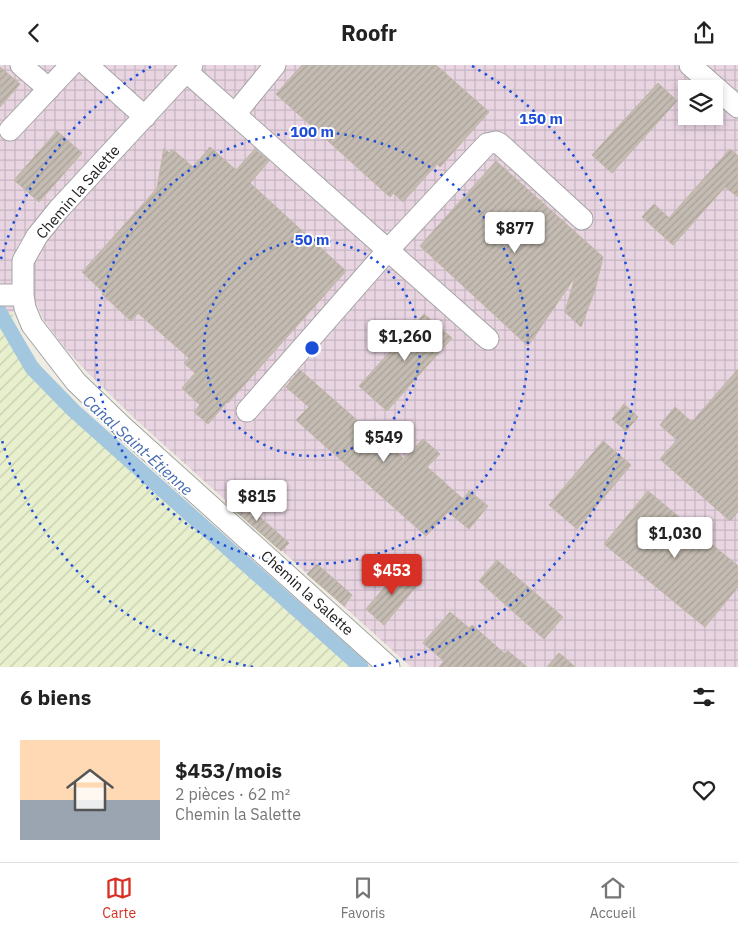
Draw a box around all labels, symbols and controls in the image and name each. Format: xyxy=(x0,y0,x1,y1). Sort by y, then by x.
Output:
text: Roofr xyxy=(341,18,397,47)
icon: back xyxy=(20,19,48,47)
icon: share xyxy=(690,19,718,47)
map controls xyxy=(678,80,723,125)
button: layers xyxy=(678,80,723,125)
text: 150 m xyxy=(519,109,563,128)
text: 100 m xyxy=(290,122,334,141)
street label: Chemin la Salette xyxy=(32,141,124,243)
pin: $877 xyxy=(485,211,545,254)
text: $877 xyxy=(496,218,534,238)
text: 50 m xyxy=(295,230,329,249)
pin: $1,260 xyxy=(364,319,446,362)
text: $1,260 xyxy=(379,326,431,346)
centre of rings xyxy=(303,339,321,357)
water label: Canal Saint-Étienne xyxy=(79,390,198,500)
pin: $549 xyxy=(354,421,414,463)
text: $549 xyxy=(365,427,403,447)
pin: $815 xyxy=(227,479,287,522)
text: $815 xyxy=(238,486,276,506)
pin: $1,030 xyxy=(634,517,716,559)
text: $1,030 xyxy=(649,523,701,543)
street label: Chemin la Salette xyxy=(257,546,358,639)
pin: $453 xyxy=(362,553,422,596)
text: $453 xyxy=(373,560,411,580)
text: 6 biens xyxy=(20,683,91,711)
icon: filters xyxy=(690,683,718,711)
text: $453/mois xyxy=(175,756,282,784)
icon: home xyxy=(60,760,120,820)
icon: heart xyxy=(690,776,718,804)
text: 2 pièces · 62 m² xyxy=(175,784,290,804)
text: Chemin la Salette xyxy=(175,804,301,824)
tab: Carte xyxy=(102,874,136,922)
tab: Favoris xyxy=(341,874,385,922)
tab: Accueil xyxy=(590,874,636,922)

